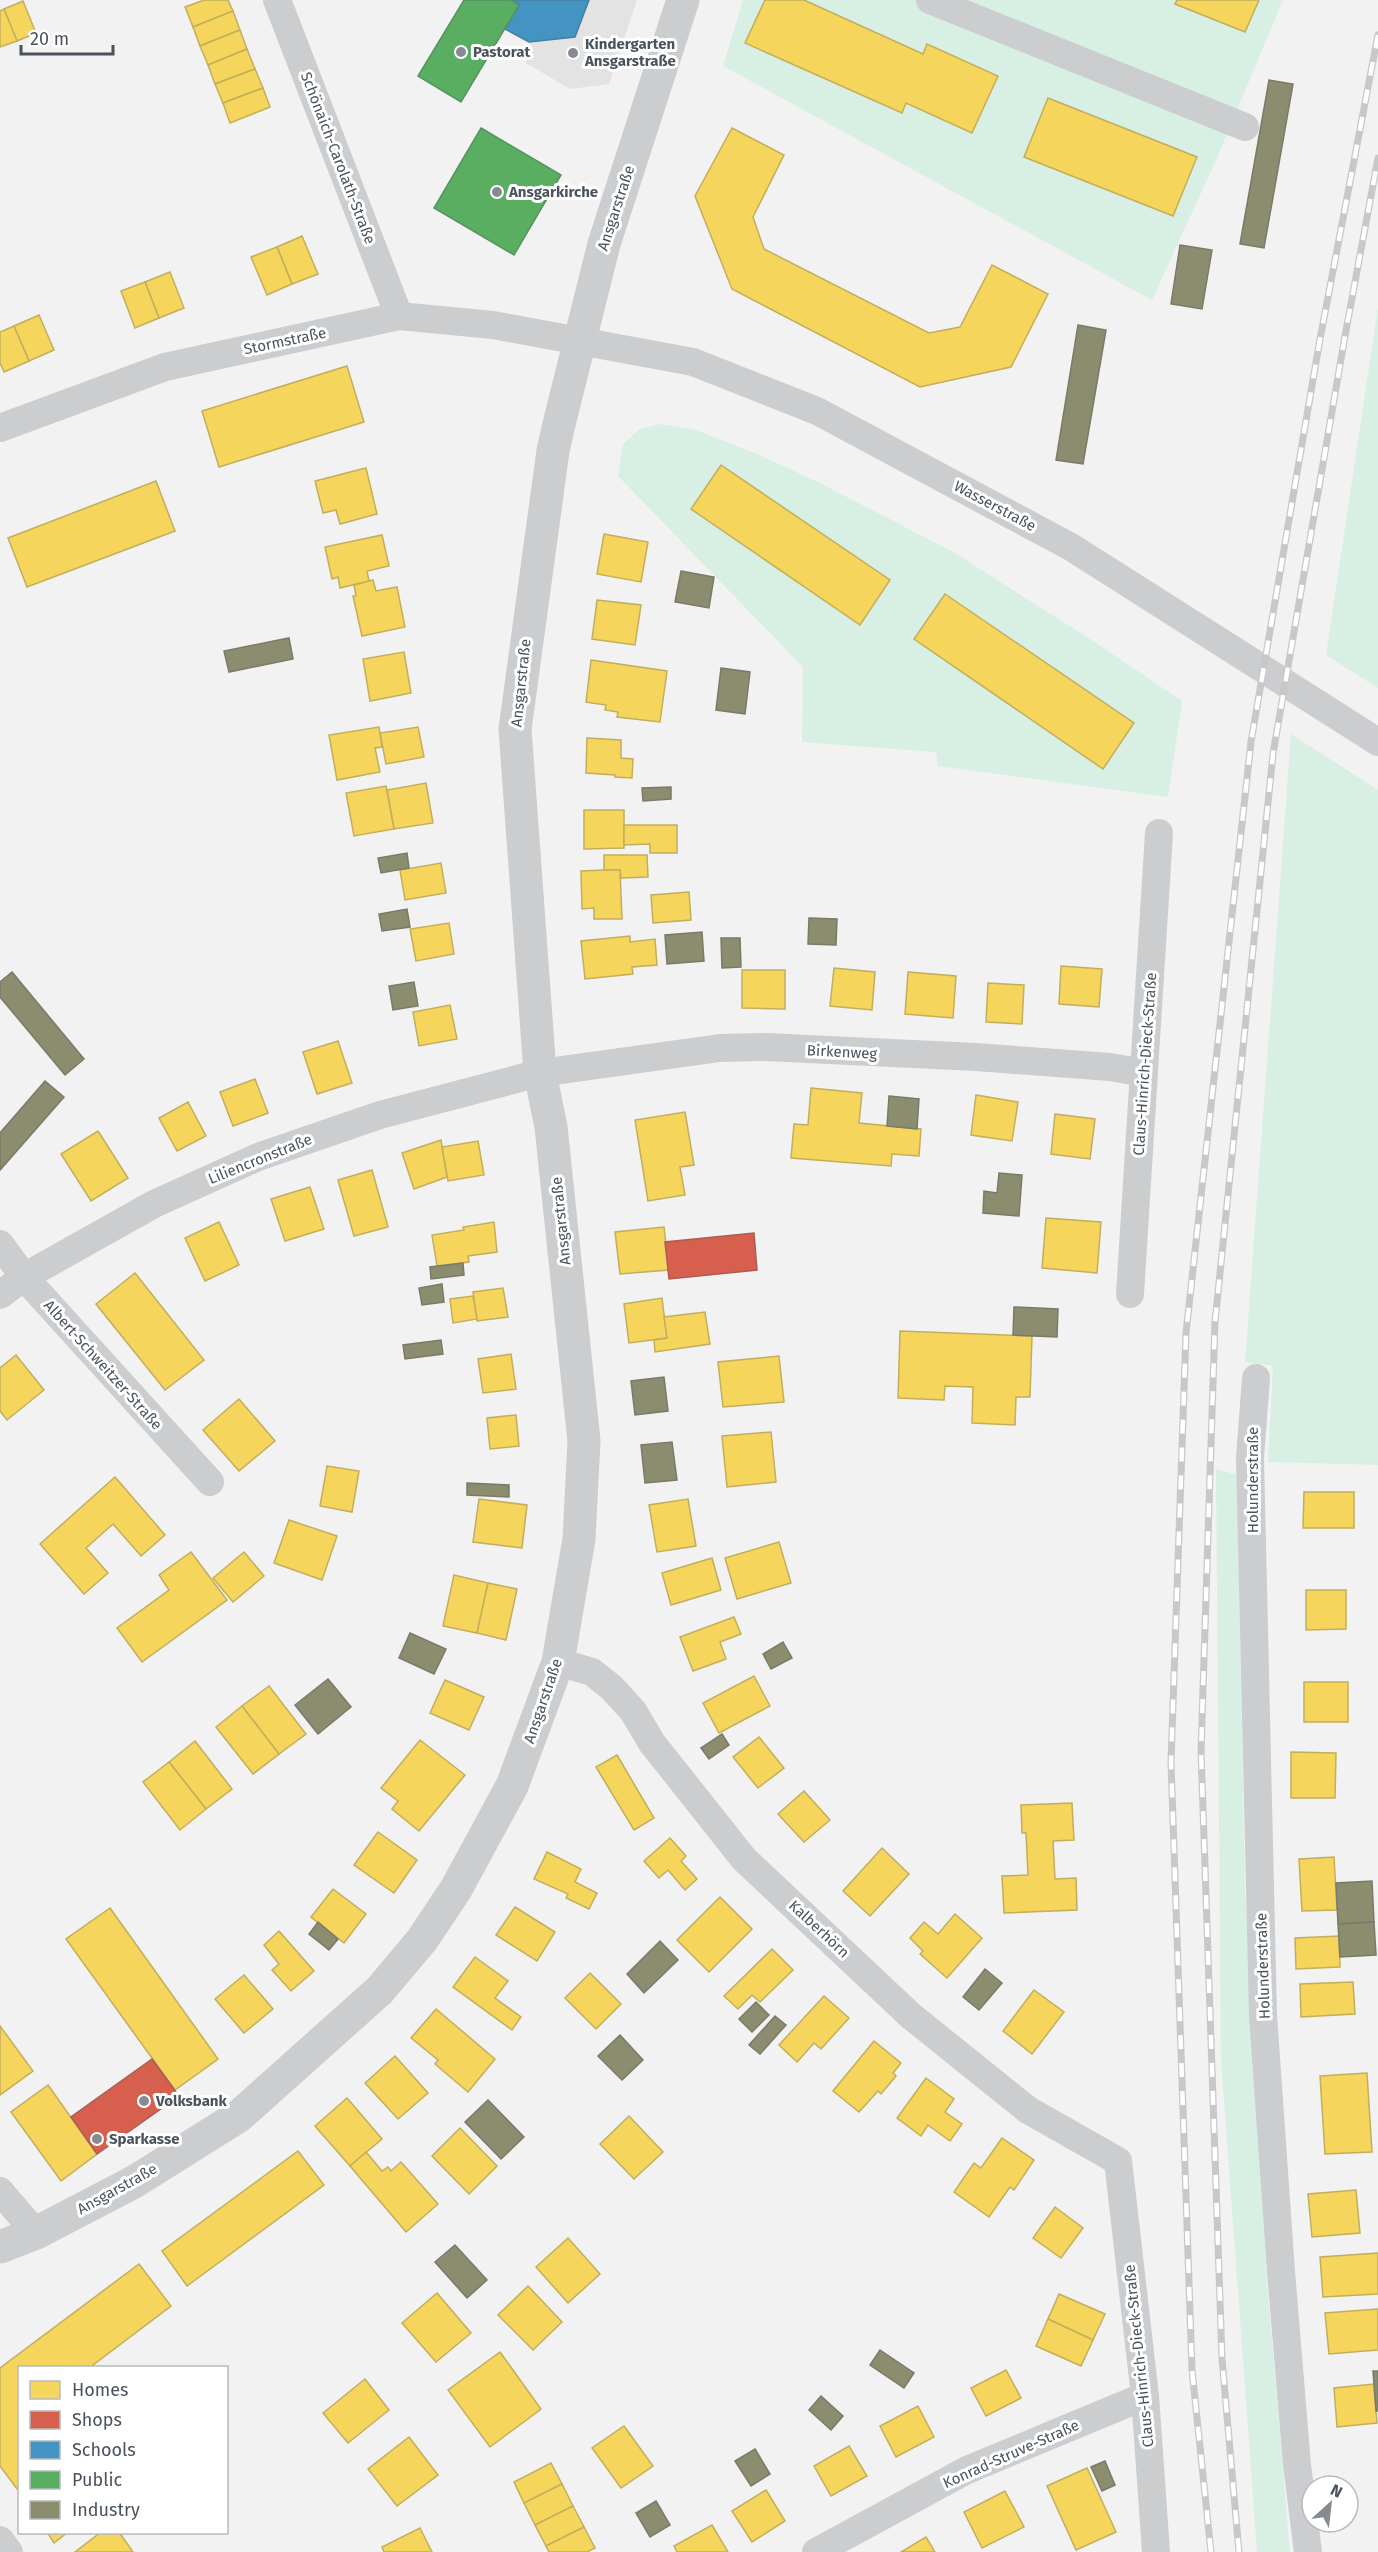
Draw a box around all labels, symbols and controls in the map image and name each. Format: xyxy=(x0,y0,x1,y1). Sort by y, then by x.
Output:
scale bar xyxy=(21,18,112,56)
text: 20 m xyxy=(30,28,69,50)
place label: Kindergarten Ansgarstraße xyxy=(584,35,676,70)
place label: Pastorat xyxy=(473,43,531,61)
marker: Pastorat xyxy=(454,45,468,59)
marker: Kindergarten Ansgarstraße xyxy=(566,46,580,60)
street label: Schönaich-Carolath-Straße xyxy=(297,69,379,247)
street label: Ansgarstraße xyxy=(594,163,638,253)
place label: Ansgarkirche xyxy=(508,183,598,201)
marker: Ansgarkirche xyxy=(490,185,504,199)
street label: Stormstraße xyxy=(242,323,328,359)
street label: Wasserstraße xyxy=(951,477,1039,535)
street label: Ansgarstraße xyxy=(507,638,535,728)
street label: Claus-Hinrich-Dieck-Straße xyxy=(1130,972,1160,1156)
street label: Birkenweg xyxy=(806,1041,878,1063)
street label: Liliencronstraße xyxy=(206,1130,314,1188)
street label: Ansgarstraße xyxy=(547,1176,575,1266)
street label: Albert-Schweitzer-Straße xyxy=(40,1296,166,1434)
street label: Holunderstraße xyxy=(1244,1427,1262,1533)
street label: Ansgarstraße xyxy=(520,1656,566,1746)
street label: Kalberhörn xyxy=(785,1896,853,1962)
street label: Holunderstraße xyxy=(1252,1912,1274,2020)
place label: Volksbank xyxy=(155,2092,228,2110)
marker: Volksbank xyxy=(137,2094,151,2108)
place label: Sparkasse xyxy=(109,2130,179,2148)
marker: Sparkasse xyxy=(90,2132,104,2146)
street label: Ansgarstraße xyxy=(74,2160,160,2218)
street label: Claus-Hinrich-Dieck-Straße xyxy=(1120,2264,1158,2448)
legend xyxy=(18,2366,228,2534)
text: Homes xyxy=(72,2379,128,2401)
text: Shops xyxy=(72,2409,122,2431)
street label: Konrad-Struve-Straße xyxy=(940,2416,1082,2492)
text: Schools xyxy=(72,2439,136,2461)
text: Public xyxy=(72,2469,122,2491)
north arrow xyxy=(1300,2474,1360,2534)
text: N xyxy=(1328,2480,1346,2502)
text: Industry xyxy=(72,2499,140,2521)

